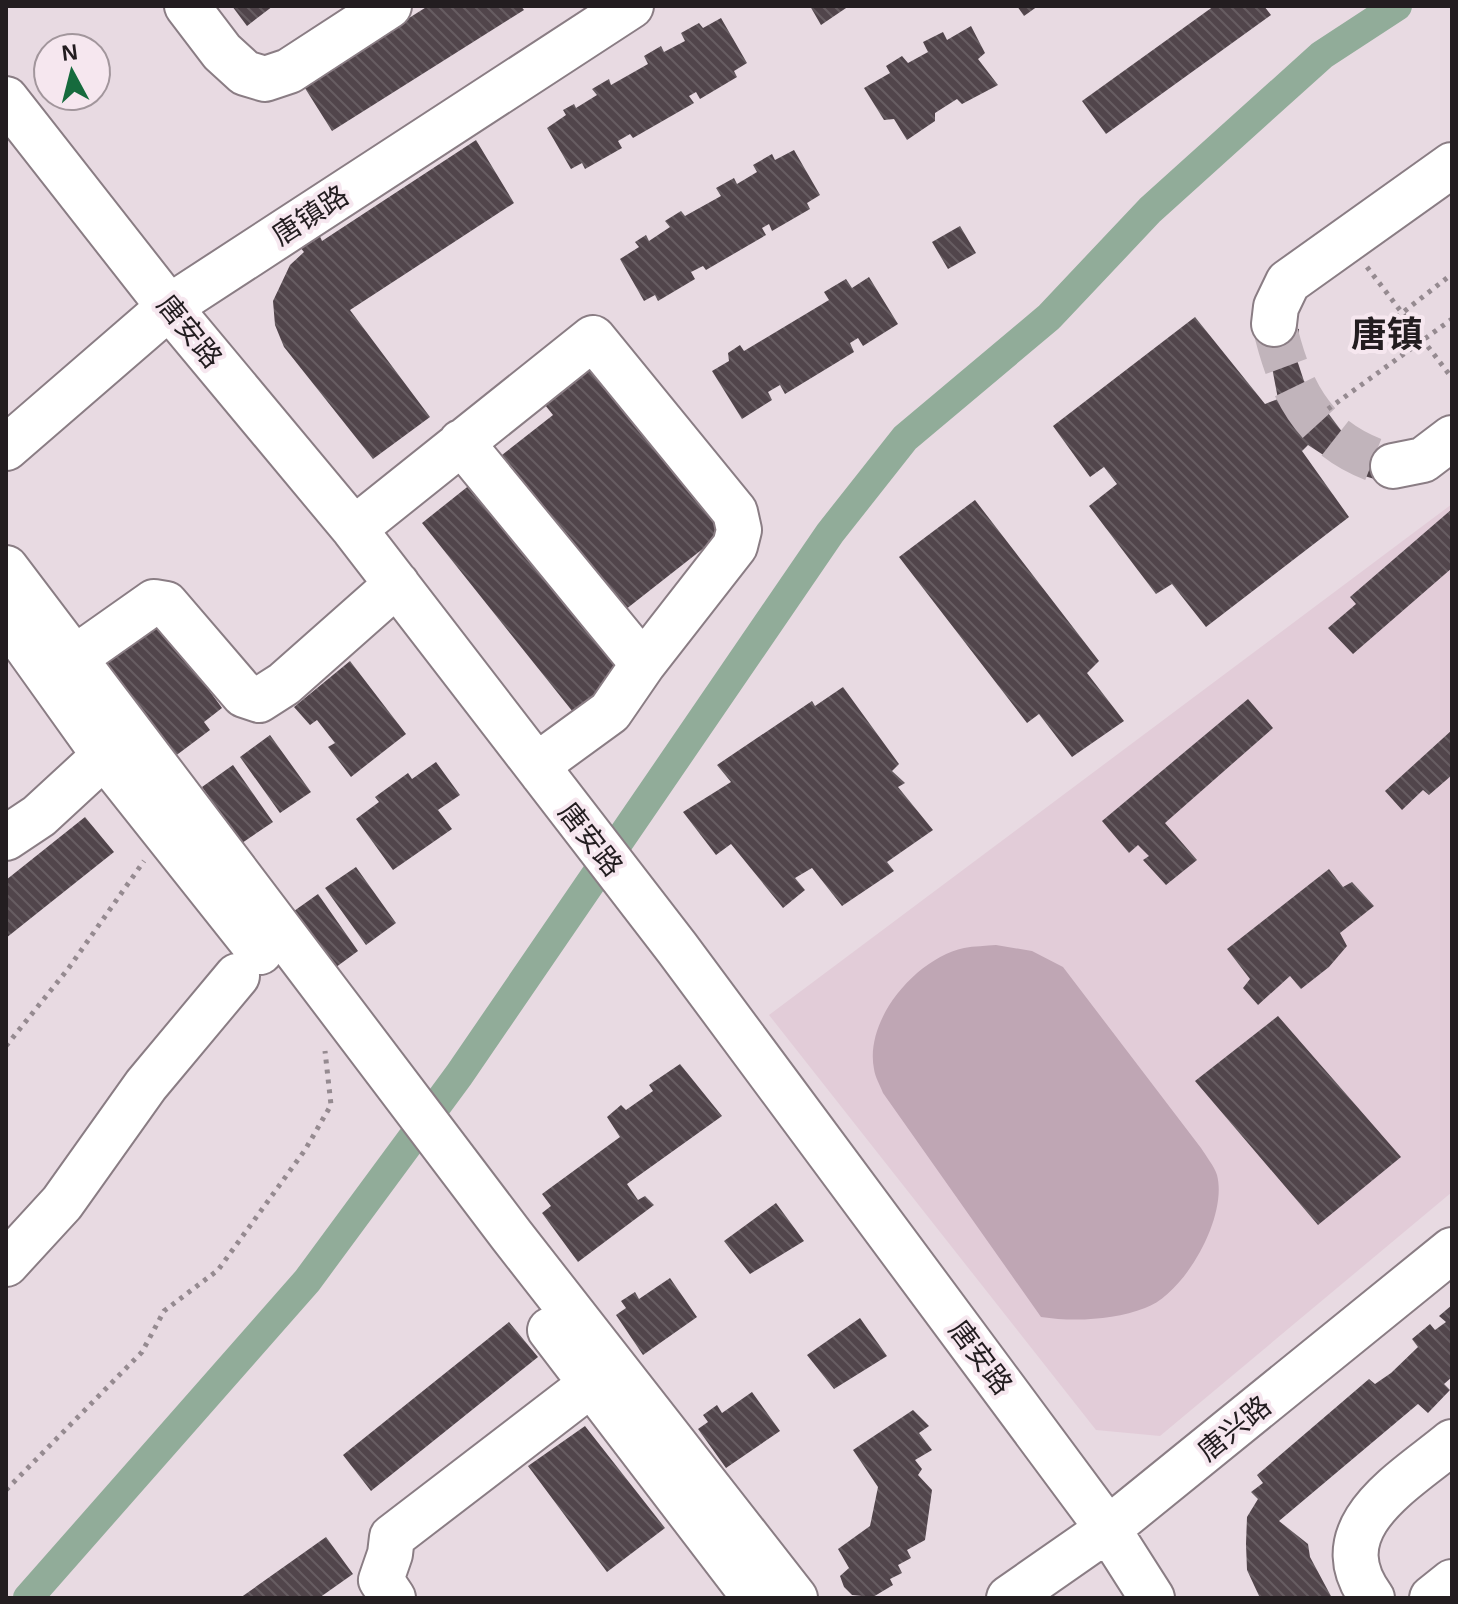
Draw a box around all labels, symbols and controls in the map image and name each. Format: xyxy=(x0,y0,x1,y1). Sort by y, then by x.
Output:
north arrow xyxy=(32,32,112,112)
text: N xyxy=(60,39,79,66)
street label: 唐镇路 xyxy=(267,180,354,251)
street label: 唐安路 xyxy=(151,289,228,374)
district label: 唐镇 xyxy=(1351,314,1423,355)
street label: 唐安路 xyxy=(553,797,629,882)
street label: 唐安路 xyxy=(943,1314,1018,1400)
street label: 唐兴路 xyxy=(1192,1390,1277,1467)

